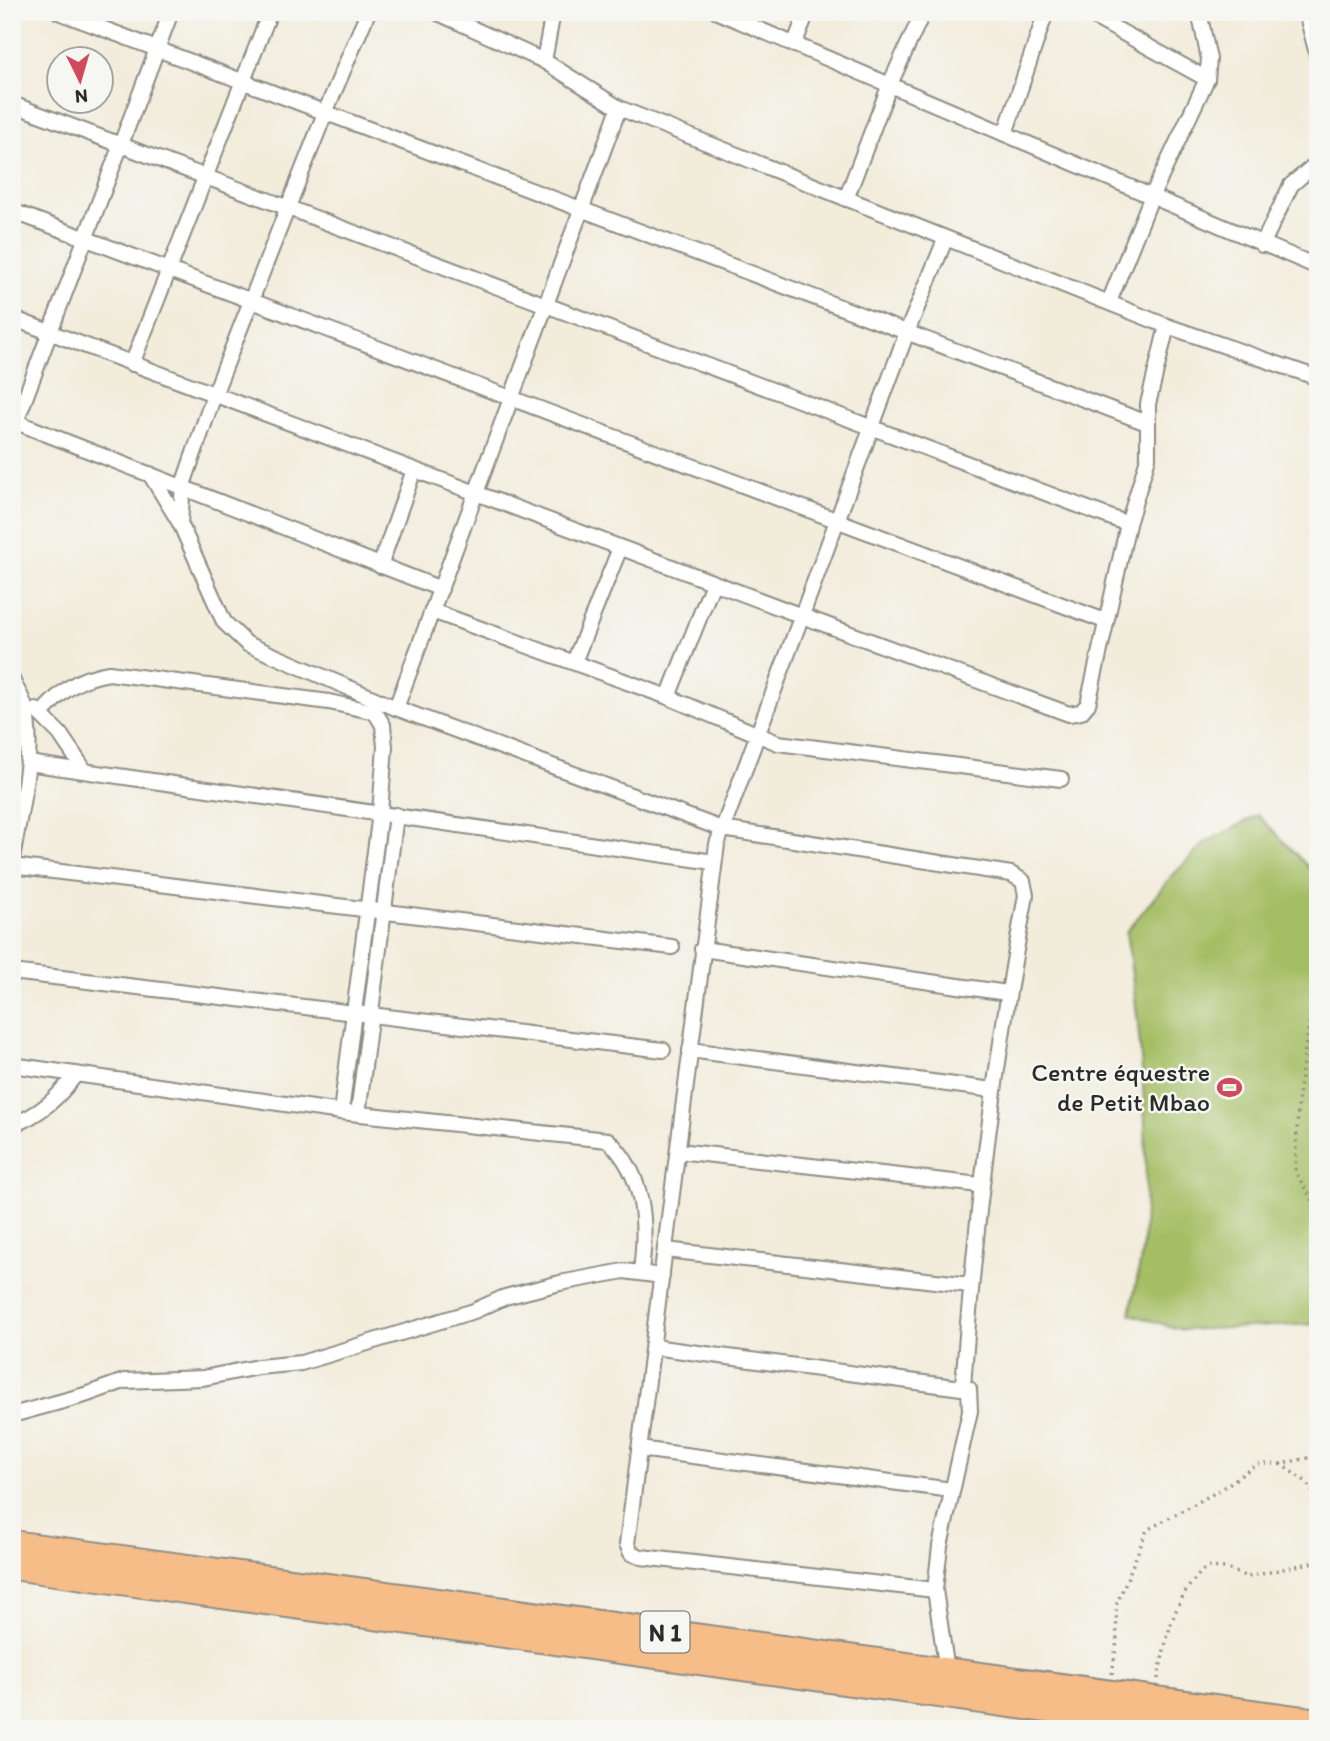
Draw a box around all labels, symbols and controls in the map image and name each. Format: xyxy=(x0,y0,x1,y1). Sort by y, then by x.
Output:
north arrow xyxy=(46,46,116,116)
text: N xyxy=(74,84,89,108)
place label: Centre équestre de Petit Mbao xyxy=(1031,1056,1210,1118)
sports icon: Centre équestre de Petit Mbao xyxy=(1216,1073,1244,1101)
road number: N 1 xyxy=(640,1612,690,1652)

